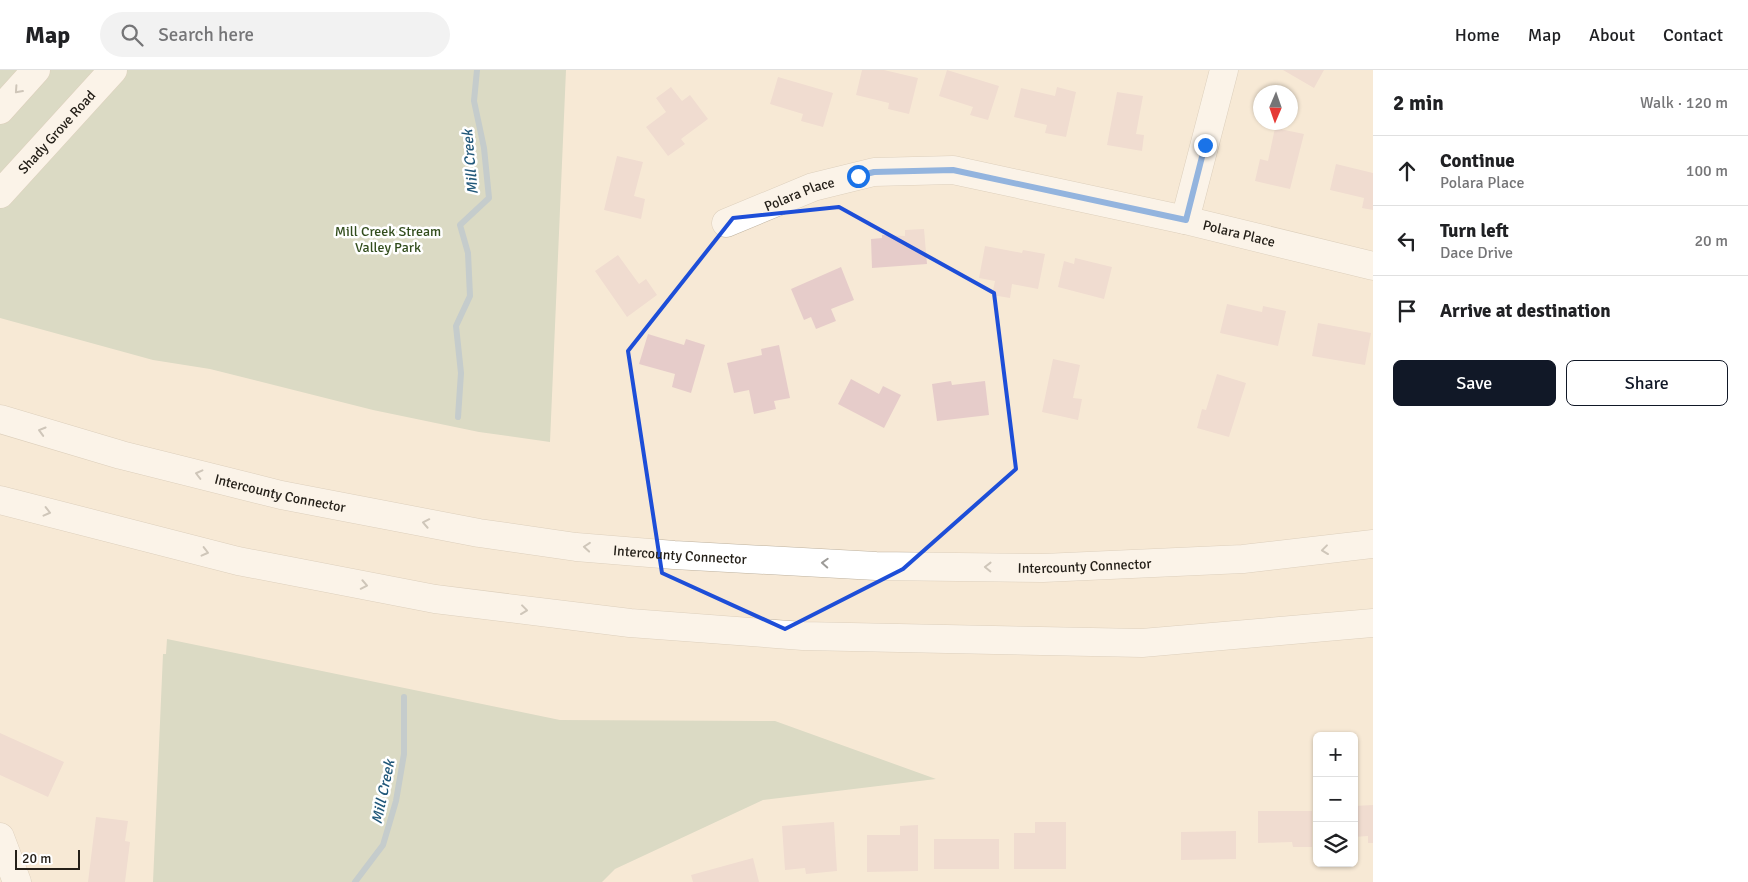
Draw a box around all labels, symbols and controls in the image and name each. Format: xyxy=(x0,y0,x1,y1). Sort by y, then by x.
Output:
search box xyxy=(100,12,450,57)
text: Map xyxy=(25,20,70,50)
icon: search xyxy=(118,21,146,49)
text: Search here xyxy=(158,23,254,47)
text: Home xyxy=(1455,24,1500,46)
text: Map xyxy=(1528,24,1561,46)
text: About xyxy=(1589,24,1635,46)
text: Contact xyxy=(1663,24,1723,46)
one-way arrow xyxy=(15,84,24,93)
north arrow xyxy=(1253,85,1298,130)
street label: Shady Grove Road xyxy=(14,87,99,177)
text: 2 min xyxy=(1393,90,1444,116)
text: Walk · 120 m xyxy=(1640,93,1728,113)
water label: Mill Creek xyxy=(458,127,482,195)
route end xyxy=(1194,134,1217,157)
text: Continue xyxy=(1440,149,1515,173)
icon: ahead xyxy=(1393,157,1421,185)
text: 100 m xyxy=(1686,161,1728,181)
route start xyxy=(847,165,870,188)
text: Polara Place xyxy=(1440,173,1525,193)
street label: Polara Place xyxy=(762,174,836,215)
street label: Polara Place xyxy=(1201,216,1277,250)
text: Turn left xyxy=(1440,219,1509,243)
park label: Mill Creek Stream Valley Park xyxy=(335,223,441,256)
icon: left xyxy=(1393,227,1421,255)
text: 20 m xyxy=(1694,231,1728,251)
text: Dace Drive xyxy=(1440,243,1513,263)
icon: arrive xyxy=(1393,297,1421,325)
text: Arrive at destination xyxy=(1440,299,1611,323)
button: Save xyxy=(1393,360,1556,406)
button: Share xyxy=(1566,360,1728,406)
one-way arrow xyxy=(38,427,47,437)
one-way arrow xyxy=(194,469,203,480)
street label: Intercounty Connector xyxy=(213,470,348,516)
one-way arrow xyxy=(43,506,52,517)
one-way arrow xyxy=(422,518,430,528)
one-way arrow xyxy=(582,542,590,553)
street label: Intercounty Connector xyxy=(612,542,748,567)
one-way arrow xyxy=(1320,544,1328,555)
one-way arrow xyxy=(200,547,208,557)
street label: Intercounty Connector xyxy=(1018,555,1153,577)
one-way arrow xyxy=(821,558,829,569)
one-way arrow xyxy=(984,562,992,572)
one-way arrow xyxy=(359,579,368,590)
one-way arrow xyxy=(521,604,529,615)
map controls xyxy=(1313,732,1358,867)
button: + xyxy=(1313,732,1358,777)
water label: Mill Creek xyxy=(367,757,399,826)
button: − xyxy=(1313,777,1358,822)
button: layers xyxy=(1313,822,1358,867)
scale bar xyxy=(15,847,80,870)
text: 20 m xyxy=(22,850,51,867)

